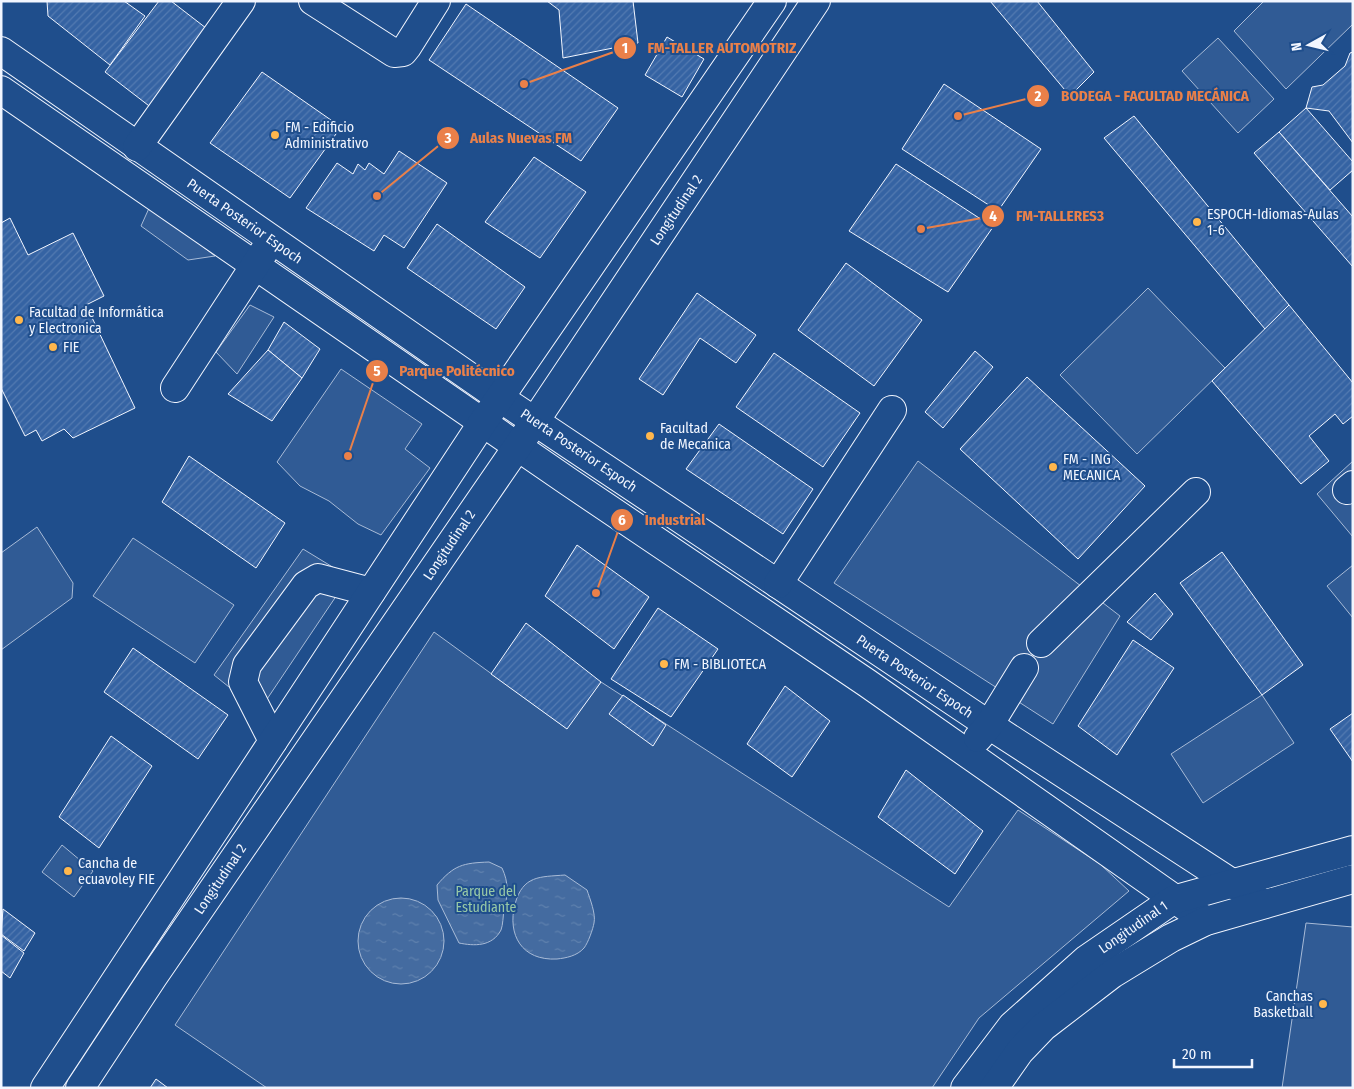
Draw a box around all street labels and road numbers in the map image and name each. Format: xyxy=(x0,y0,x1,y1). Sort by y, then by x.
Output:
street label: Longitudinal 2 xyxy=(647,172,706,249)
street label: Puerta Posterior Espoch xyxy=(184,175,306,268)
street label: Puerta Posterior Espoch xyxy=(517,405,640,496)
street label: Longitudinal 2 xyxy=(420,507,479,584)
street label: Puerta Posterior Espoch xyxy=(853,631,976,722)
street label: Longitudinal 2 xyxy=(191,841,250,918)
street label: Longitudinal 1 xyxy=(1096,897,1171,957)

